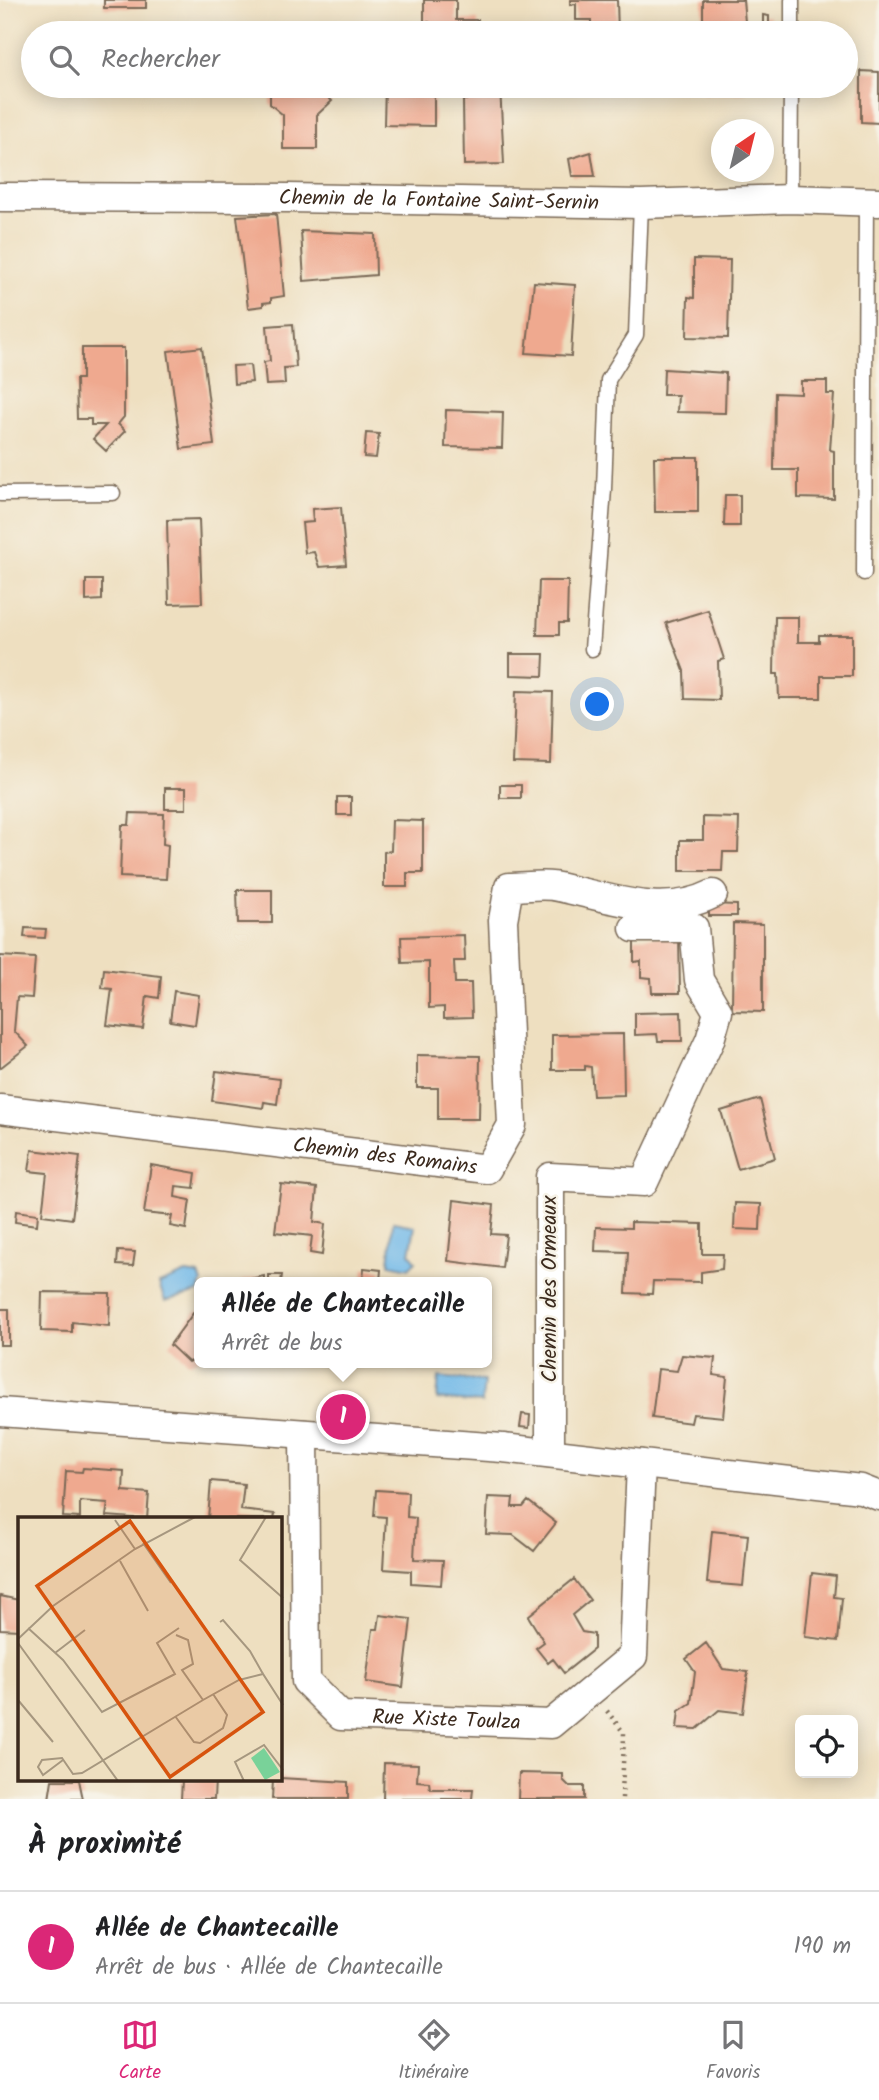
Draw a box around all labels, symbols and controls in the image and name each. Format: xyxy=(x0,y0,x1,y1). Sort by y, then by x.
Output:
search box xyxy=(21,21,858,98)
text: Rechercher xyxy=(101,39,220,81)
icon: search xyxy=(45,41,83,79)
north arrow xyxy=(711,119,774,182)
street label: Chemin de la Fontaine Saint-Sernin xyxy=(279,181,599,220)
your location xyxy=(580,687,614,721)
street label: Chemin des Romains xyxy=(291,1129,479,1184)
street label: Chemin des Ormeaux xyxy=(534,1195,567,1382)
popup xyxy=(194,1277,492,1368)
text: Allée de Chantecaille xyxy=(221,1284,465,1326)
text: Arrêt de bus xyxy=(221,1326,343,1362)
pin: 1 xyxy=(320,1391,366,1443)
inset map xyxy=(18,1517,282,1782)
street label: Rue Xiste Toulza xyxy=(372,1701,521,1739)
map controls xyxy=(795,1715,858,1778)
button: locate xyxy=(795,1715,858,1778)
text: À proximité xyxy=(28,1821,181,1869)
text: Allée de Chantecaille xyxy=(95,1908,338,1950)
text: 1 xyxy=(48,1929,54,1965)
text: 190 m xyxy=(794,1929,851,1965)
text: Arrêt de bus · Allée de Chantecaille xyxy=(95,1950,443,1986)
tab: Carte xyxy=(119,2016,161,2088)
tab: Itinéraire xyxy=(398,2016,469,2088)
tab: Favoris xyxy=(706,2016,760,2088)

